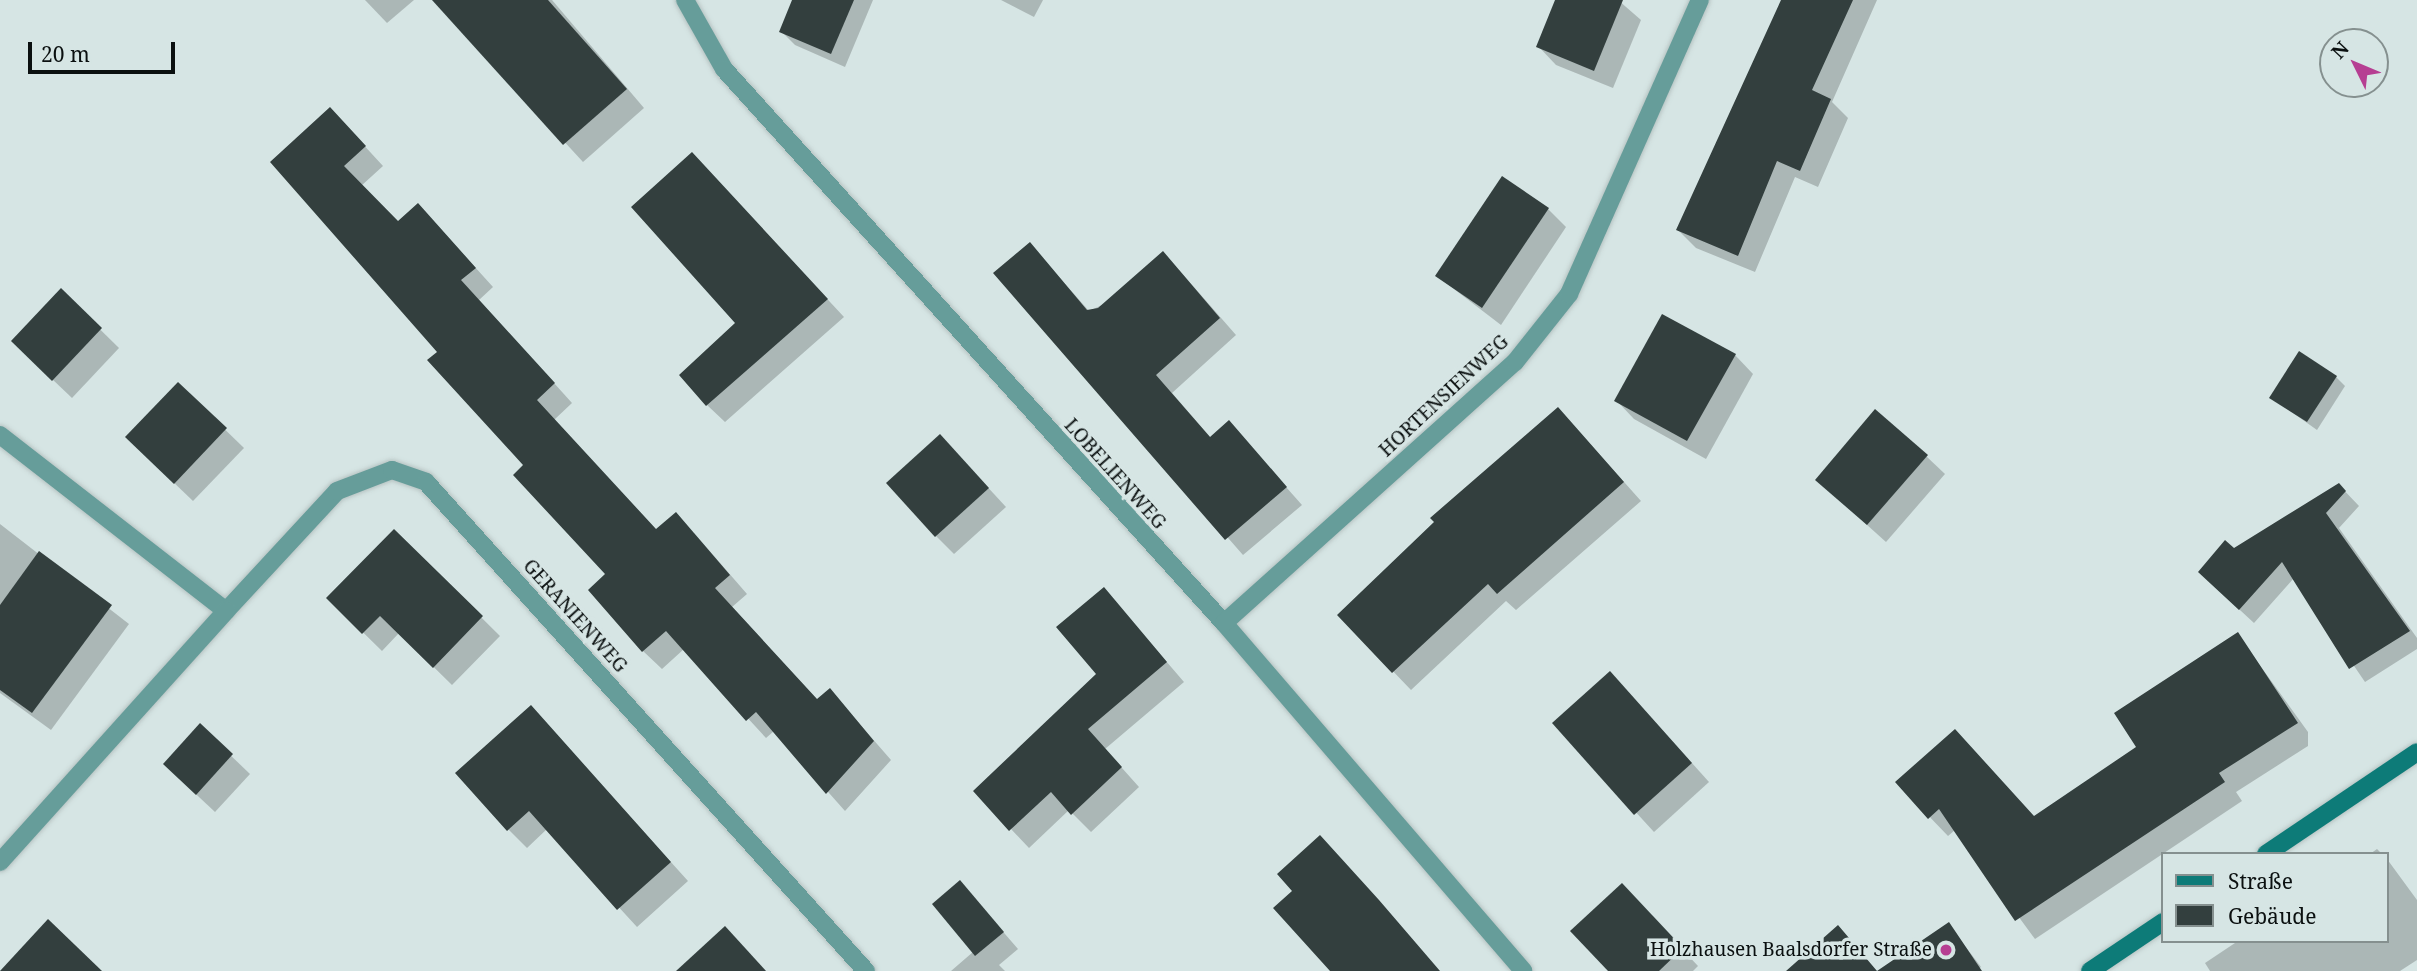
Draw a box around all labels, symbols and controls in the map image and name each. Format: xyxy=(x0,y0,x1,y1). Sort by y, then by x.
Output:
scale bar xyxy=(32,28,178,72)
north arrow xyxy=(2319,28,2389,98)
text: N xyxy=(2325,36,2355,64)
text: 20 m xyxy=(41,40,90,68)
street label: HORTENSIENWEG xyxy=(1375,330,1513,462)
street label: LOBELIENWEG xyxy=(1059,414,1171,534)
street label: GERANIENWEG xyxy=(518,555,632,677)
legend xyxy=(2162,852,2389,943)
text: Straße xyxy=(2228,867,2293,895)
text: Gebäude xyxy=(2228,902,2316,930)
place label: Holzhausen Baalsdorfer Straße xyxy=(1650,939,1932,961)
marker: Holzhausen Baalsdorfer Straße xyxy=(1938,942,1954,958)

